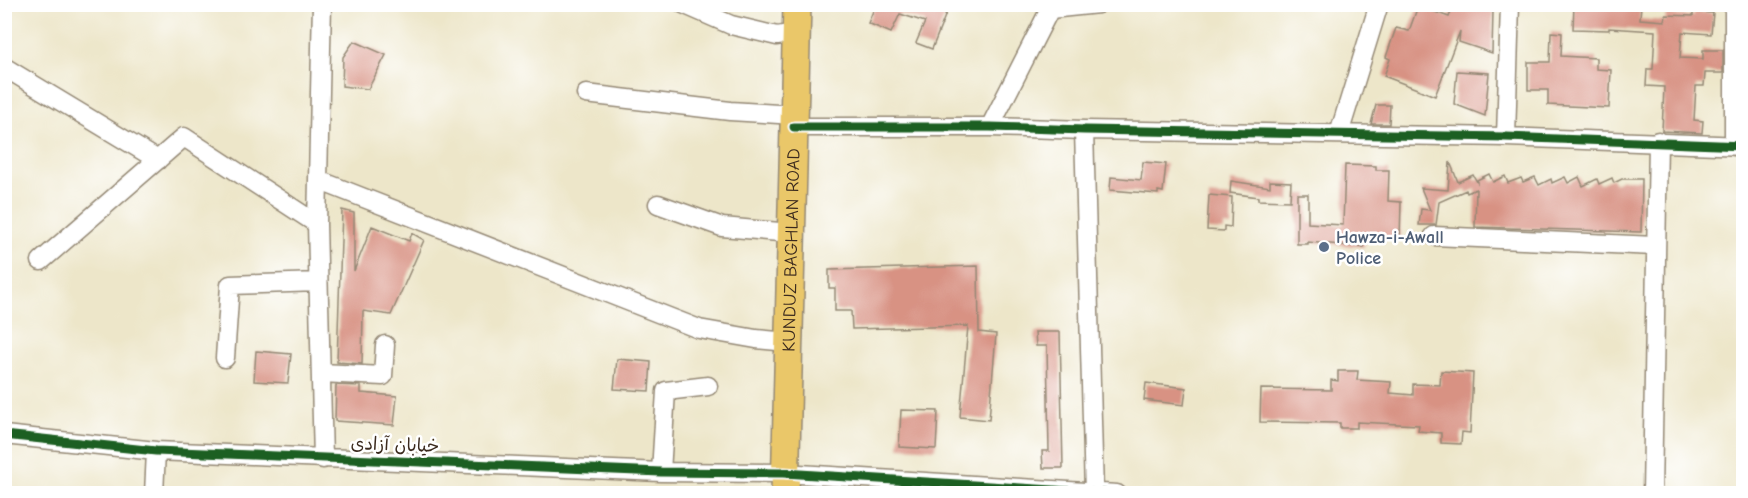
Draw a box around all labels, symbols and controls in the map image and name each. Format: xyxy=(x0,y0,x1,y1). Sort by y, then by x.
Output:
street label: KUNDUZ BAGHLAN ROAD xyxy=(778,148,804,352)
place label: Hawza-i-Awall Police xyxy=(1336,227,1444,269)
marker: Hawza-i-Awall Police xyxy=(1317,240,1331,254)
street label: خیابان آزادی xyxy=(350,433,440,457)

